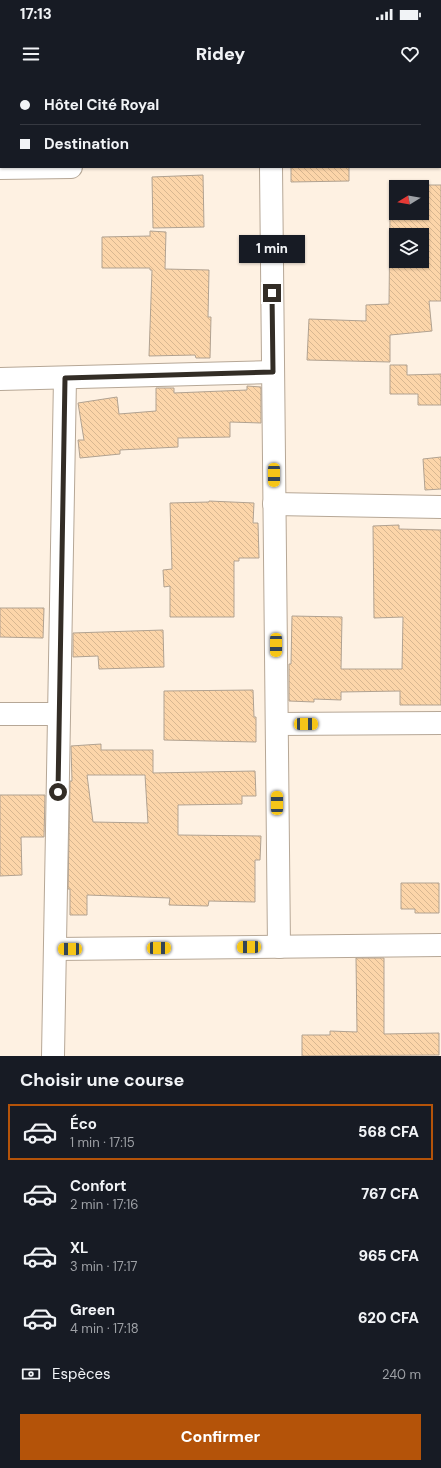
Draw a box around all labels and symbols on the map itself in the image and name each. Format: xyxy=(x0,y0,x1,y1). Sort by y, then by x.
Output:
north arrow xyxy=(389,180,429,220)
callout: 1 min xyxy=(239,235,305,263)
route end xyxy=(263,284,281,302)
car xyxy=(268,463,280,487)
car xyxy=(270,633,282,657)
car xyxy=(294,718,318,730)
route start xyxy=(49,783,67,801)
car xyxy=(271,791,283,815)
car xyxy=(237,941,261,953)
car xyxy=(147,942,171,954)
car xyxy=(58,943,82,955)

